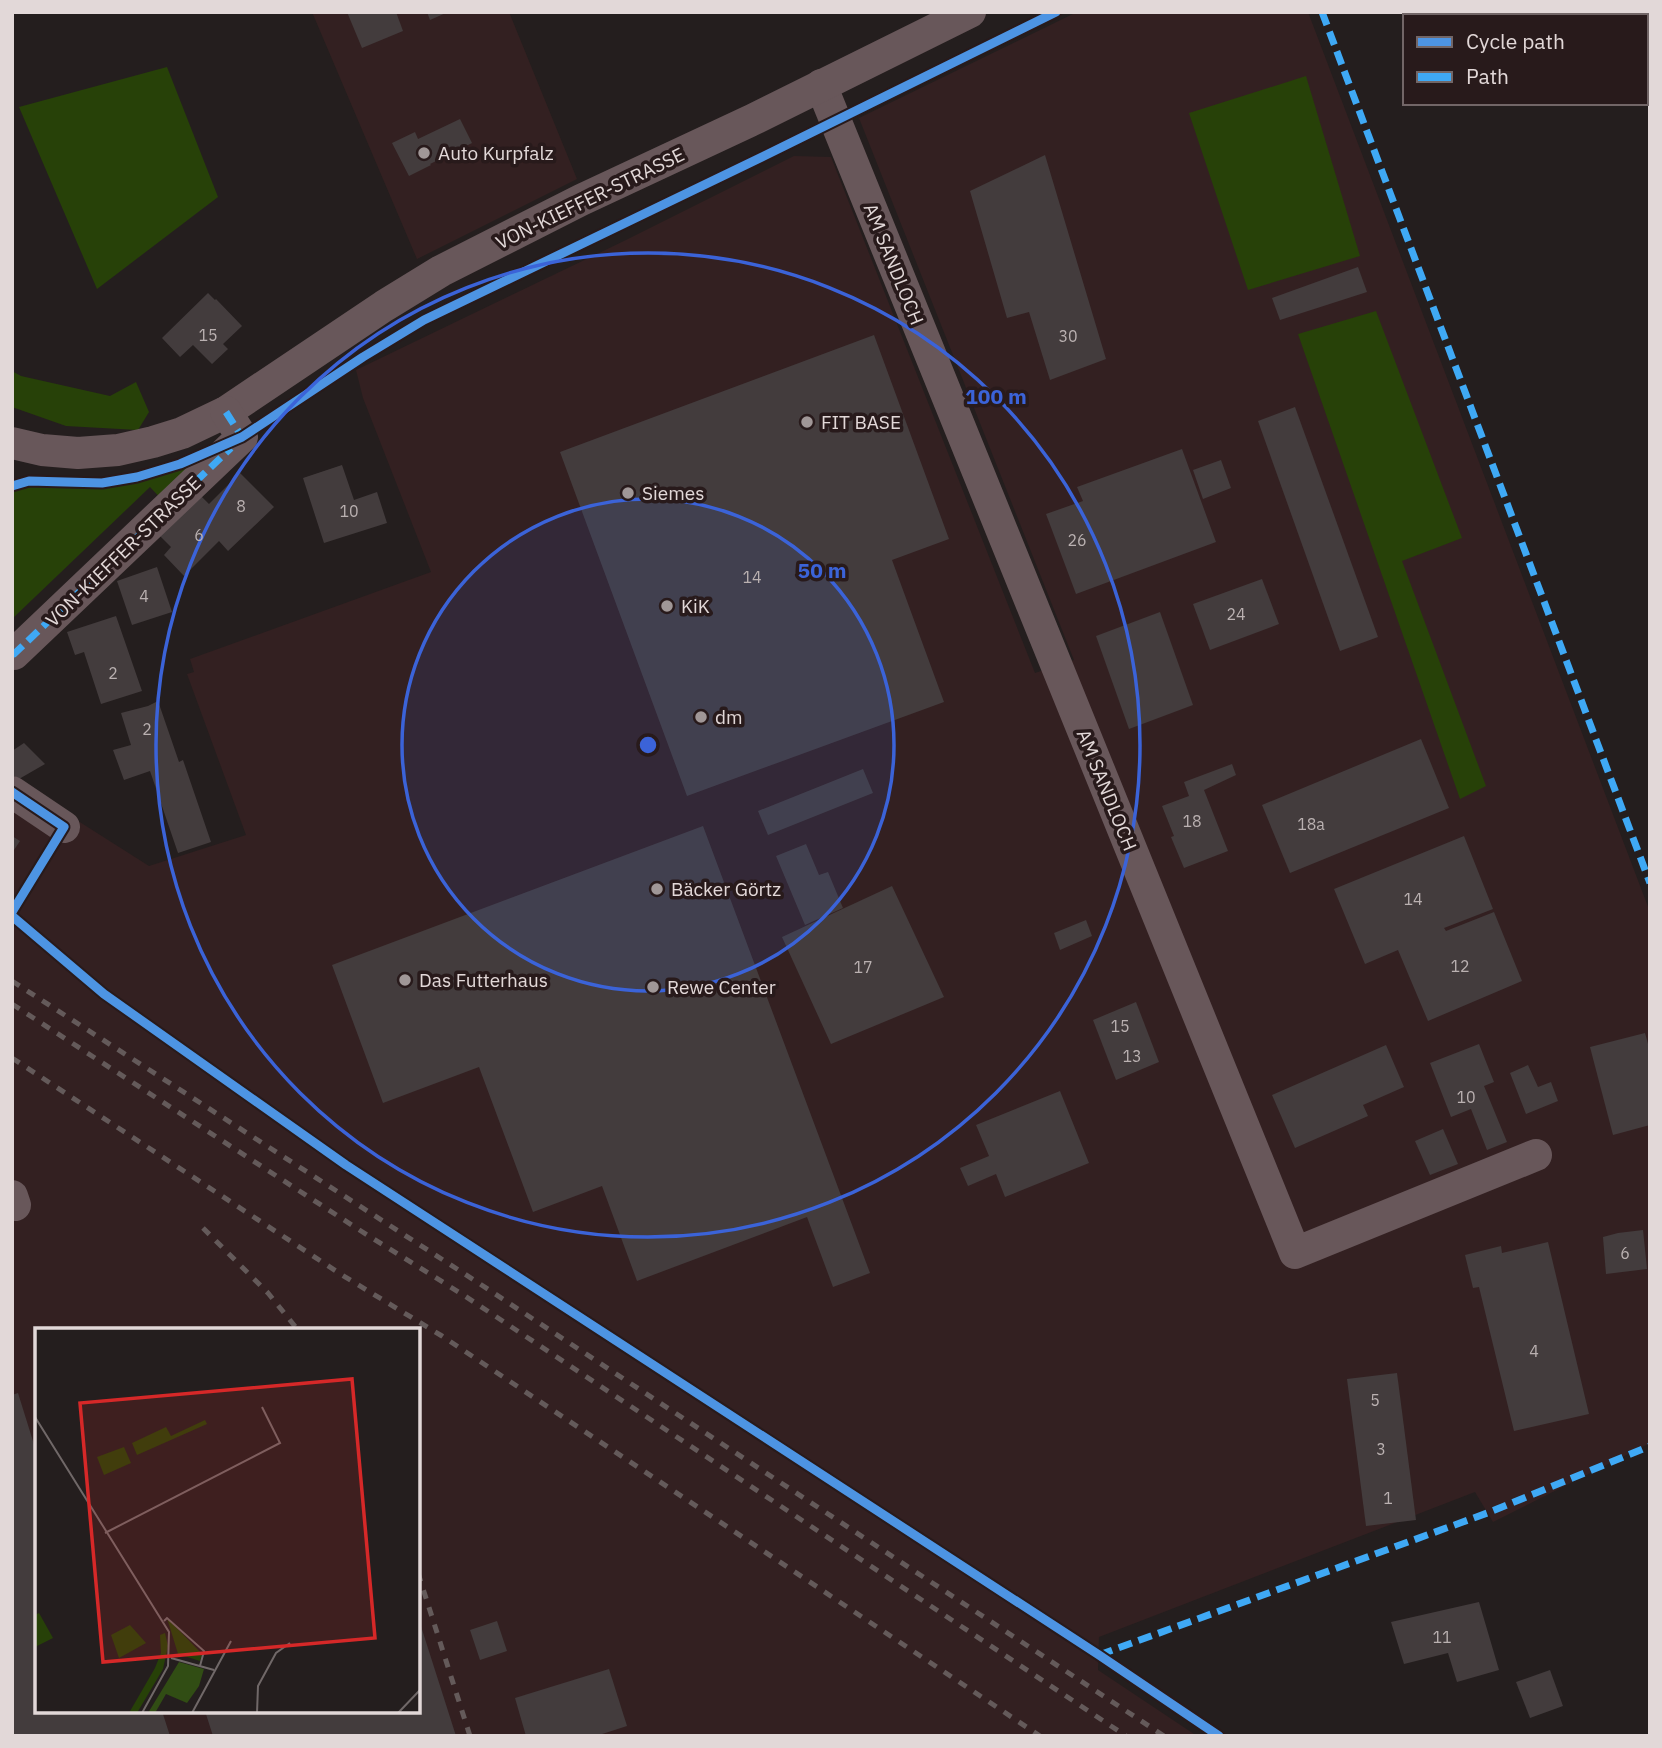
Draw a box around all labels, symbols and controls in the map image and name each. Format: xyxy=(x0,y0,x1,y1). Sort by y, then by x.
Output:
legend xyxy=(1403,14,1648,105)
text: Cycle path xyxy=(1466,27,1565,55)
text: Path xyxy=(1466,62,1509,90)
place label: Auto Kurpfalz xyxy=(438,141,554,165)
street label: VON-KIEFFER-STRASSE xyxy=(492,142,688,254)
marker: Auto Kurpfalz xyxy=(416,145,432,161)
street label: AM SANDLOCH xyxy=(859,200,929,328)
house number: 15 xyxy=(198,325,218,345)
house number: 30 xyxy=(1058,326,1078,346)
text: 100 m xyxy=(965,382,1027,410)
place label: FIT BASE xyxy=(821,410,901,434)
marker: FIT BASE xyxy=(799,414,815,430)
street label: VON-KIEFFER-STRASSE xyxy=(40,471,206,631)
place label: Siemes xyxy=(642,481,705,505)
marker: Siemes xyxy=(620,485,636,501)
house number: 8 xyxy=(236,496,246,516)
house number: 10 xyxy=(339,501,359,521)
house number: 6 xyxy=(194,525,204,545)
house number: 26 xyxy=(1067,530,1087,550)
text: 50 m xyxy=(798,556,846,584)
house number: 14 xyxy=(742,567,762,587)
house number: 4 xyxy=(139,586,149,606)
place label: KiK xyxy=(681,594,710,618)
marker: KiK xyxy=(659,598,675,614)
house number: 24 xyxy=(1226,604,1246,624)
house number: 2 xyxy=(108,663,118,683)
place label: dm xyxy=(715,705,743,729)
marker: dm xyxy=(693,709,709,725)
house number: 2 xyxy=(142,719,152,739)
street label: AM SANDLOCH xyxy=(1072,726,1142,854)
centre of rings xyxy=(636,733,660,757)
house number: 18 xyxy=(1182,811,1202,831)
house number: 18a xyxy=(1297,814,1325,834)
place label: Bäcker Görtz xyxy=(671,877,781,901)
marker: Bäcker Görtz xyxy=(649,881,665,897)
house number: 14 xyxy=(1403,889,1423,909)
house number: 12 xyxy=(1450,956,1470,976)
house number: 17 xyxy=(853,957,873,977)
place label: Das Futterhaus xyxy=(419,968,548,992)
marker: Das Futterhaus xyxy=(397,972,413,988)
place label: Rewe Center xyxy=(667,975,776,999)
marker: Rewe Center xyxy=(645,979,661,995)
house number: 15 xyxy=(1110,1016,1130,1036)
house number: 13 xyxy=(1122,1046,1142,1066)
house number: 10 xyxy=(1456,1087,1476,1107)
house number: 6 xyxy=(1620,1243,1630,1263)
inset map xyxy=(35,1328,420,1713)
house number: 4 xyxy=(1529,1341,1539,1361)
house number: 5 xyxy=(1370,1390,1380,1410)
house number: 3 xyxy=(1376,1439,1386,1459)
house number: 1 xyxy=(1383,1488,1393,1508)
house number: 11 xyxy=(1432,1627,1452,1647)

